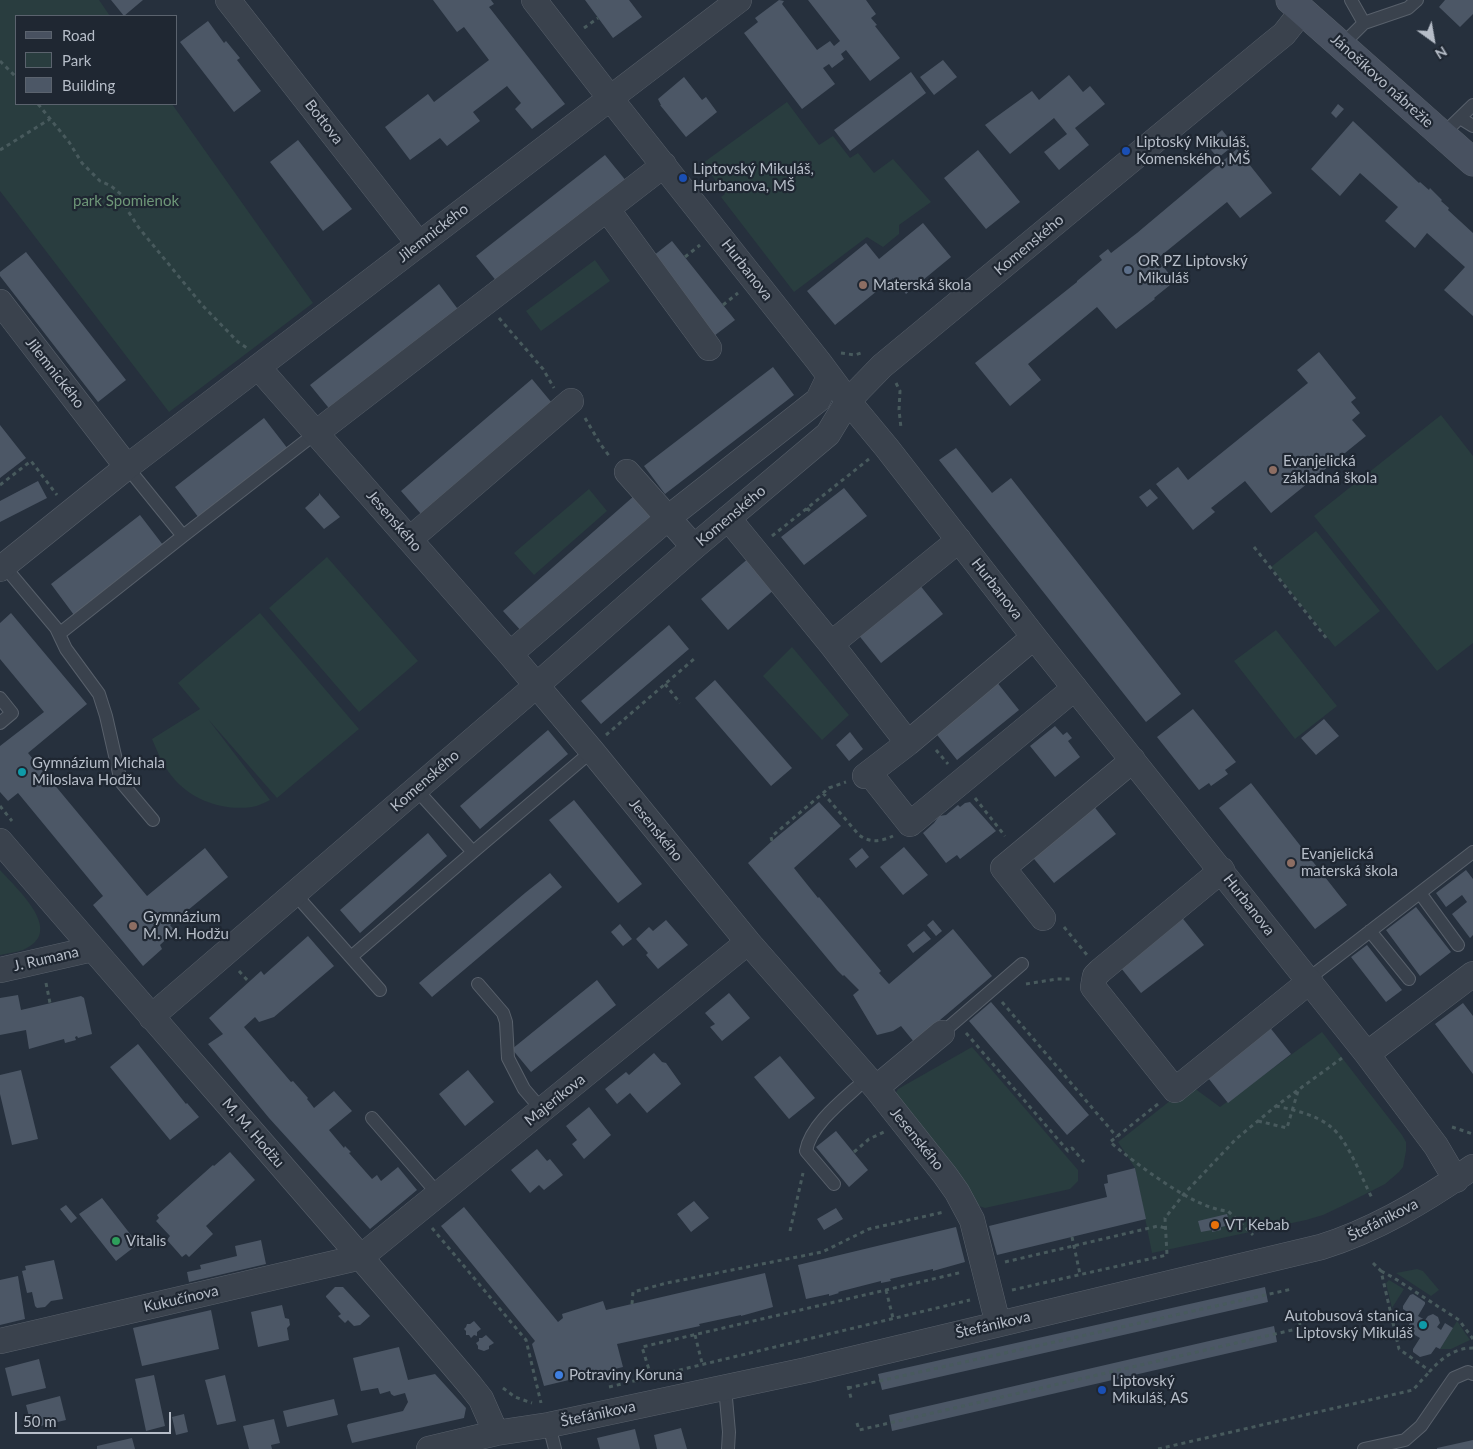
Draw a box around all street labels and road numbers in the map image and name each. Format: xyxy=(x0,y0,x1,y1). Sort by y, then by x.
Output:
street label: Jánošíkovo nábrežie xyxy=(1327,30,1437,132)
street label: Bottova xyxy=(301,96,347,148)
street label: Jilemnického xyxy=(394,200,472,266)
street label: Komenského xyxy=(991,211,1067,279)
street label: Hurbanova xyxy=(718,236,776,304)
street label: Jilemnického xyxy=(22,334,88,412)
street label: Komenského xyxy=(693,482,769,550)
street label: Jesenského xyxy=(363,487,425,555)
street label: Hurbanova xyxy=(968,555,1026,623)
street label: Komenského xyxy=(387,746,463,816)
street label: Jesenského xyxy=(625,795,687,865)
street label: Hurbanova xyxy=(1220,871,1278,939)
street label: J. Rumana xyxy=(11,943,81,975)
street label: Majeríkova xyxy=(521,1070,589,1130)
street label: M. M. Hodžu xyxy=(218,1095,288,1171)
street label: Jesenského xyxy=(886,1104,948,1174)
street label: Štefánikova xyxy=(1345,1195,1421,1245)
street label: Kukučínova xyxy=(142,1282,220,1316)
street label: Štefánikova xyxy=(954,1308,1032,1342)
street label: Štefánikova xyxy=(559,1397,637,1431)

